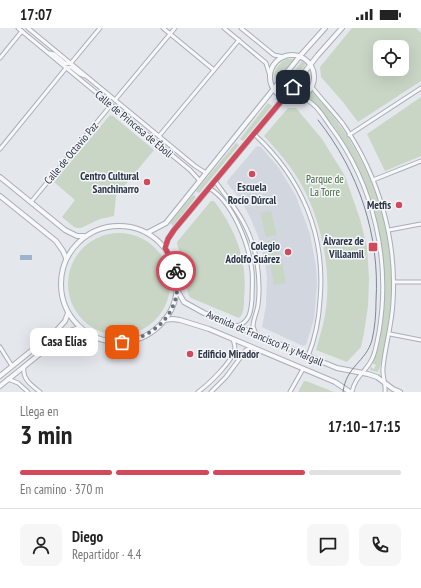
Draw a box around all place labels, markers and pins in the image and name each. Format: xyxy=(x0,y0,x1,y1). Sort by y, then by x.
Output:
pin xyxy=(276,70,310,104)
place label: Centro Cultural Sanchinarro xyxy=(80,169,139,196)
marker: Escuela Rocío Dúrcal xyxy=(247,169,257,179)
marker: Centro Cultural Sanchinarro xyxy=(142,177,152,187)
place label: Escuela Rocío Dúrcal xyxy=(228,180,277,207)
place label: Metfis xyxy=(367,198,391,212)
marker: Metfis xyxy=(394,200,404,210)
place label: Álvarez de Villaamil xyxy=(322,234,364,261)
place label: Colegio Adolfo Suárez xyxy=(225,239,280,266)
marker: Álvarez de Villaamil xyxy=(367,241,379,253)
marker: Colegio Adolfo Suárez xyxy=(283,247,293,257)
pin xyxy=(105,325,139,359)
callout: Casa Elías xyxy=(30,328,98,356)
place label: Edificio Mirador xyxy=(198,347,260,361)
marker: Edificio Mirador xyxy=(185,349,195,359)

